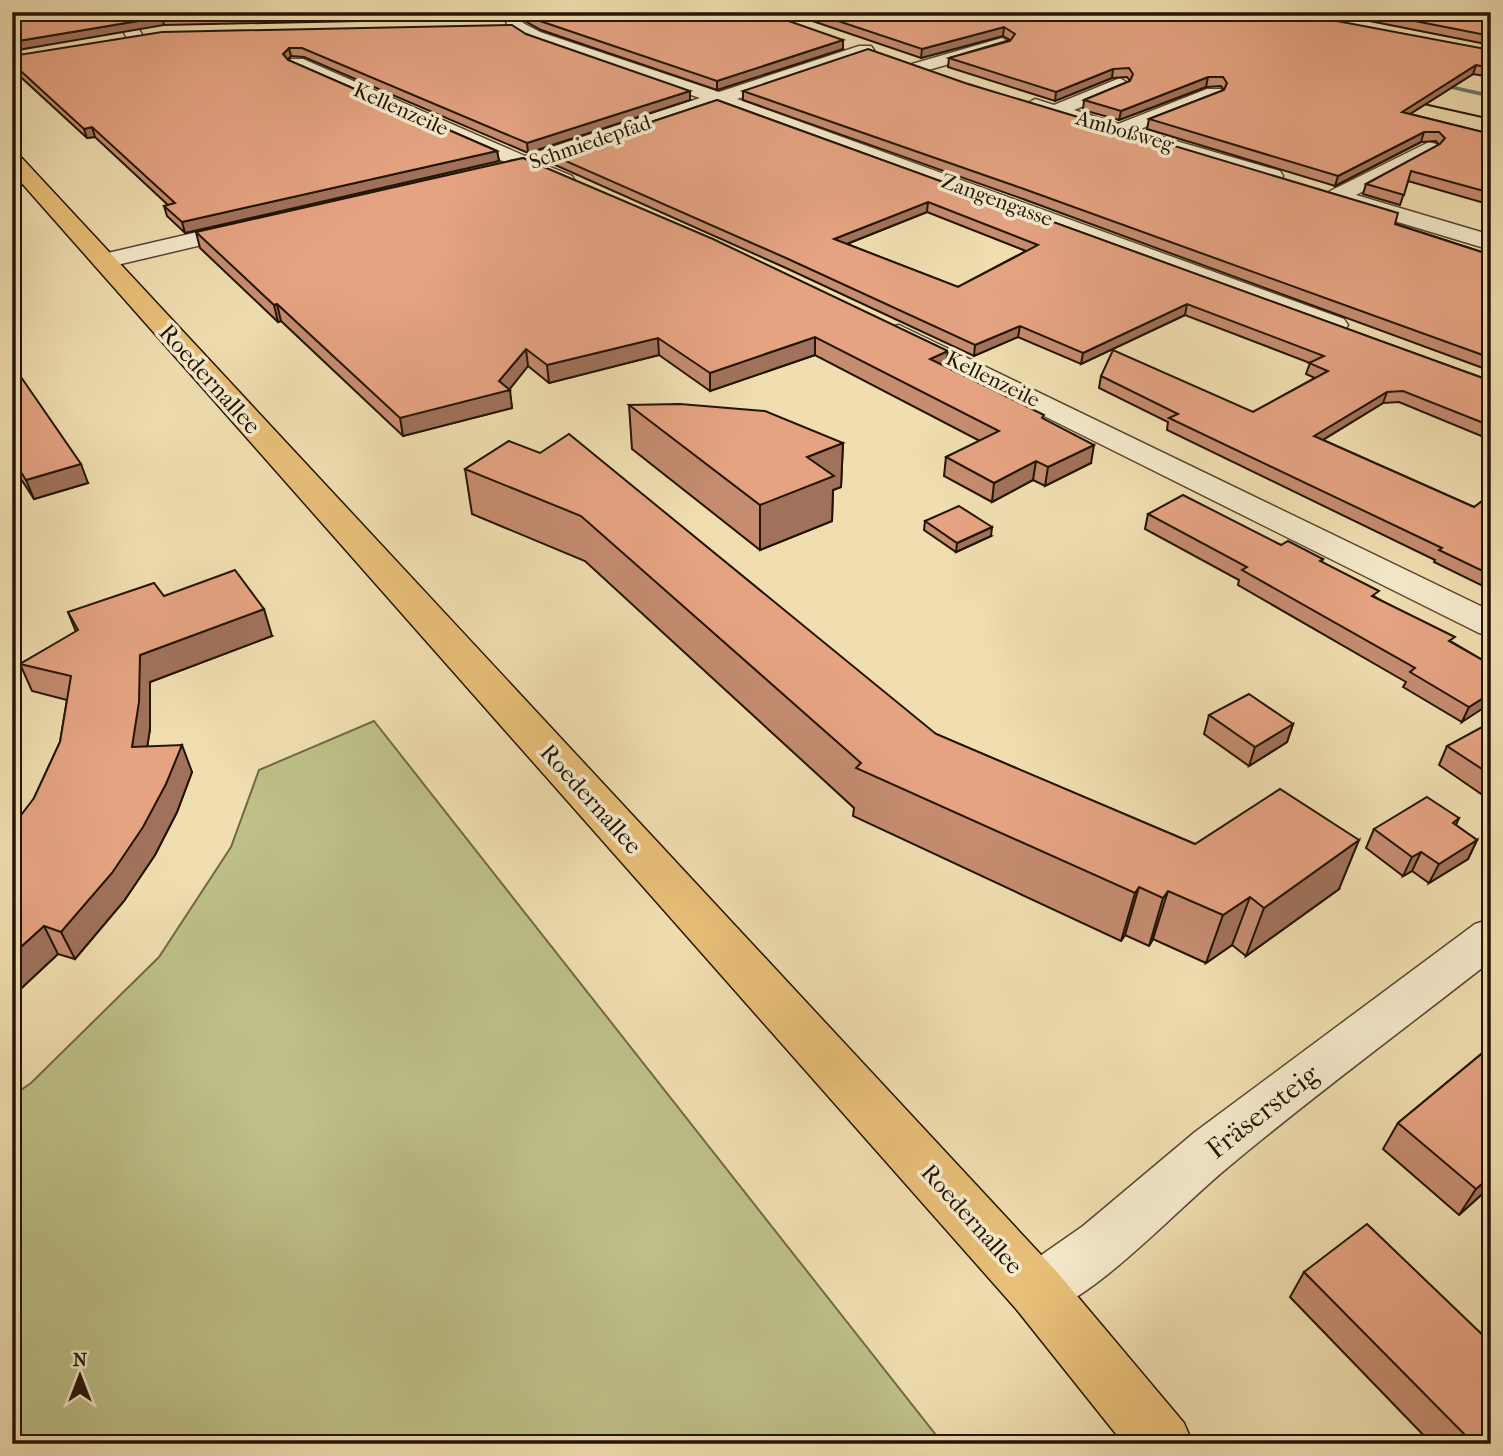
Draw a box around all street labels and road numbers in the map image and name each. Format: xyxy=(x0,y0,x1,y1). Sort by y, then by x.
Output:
street label: Kellenzeile xyxy=(350,77,452,141)
street label: Amboßweg xyxy=(1072,105,1177,157)
street label: Schmiedepfad xyxy=(526,110,654,174)
street label: Zangengasse xyxy=(938,169,1056,231)
street label: Roedernallee xyxy=(153,318,267,440)
street label: Kellenzeile xyxy=(942,346,1044,412)
street label: Roedernallee xyxy=(534,738,648,860)
street label: Fräsersteig xyxy=(1200,1057,1326,1165)
street label: Roedernallee xyxy=(915,1158,1029,1280)

